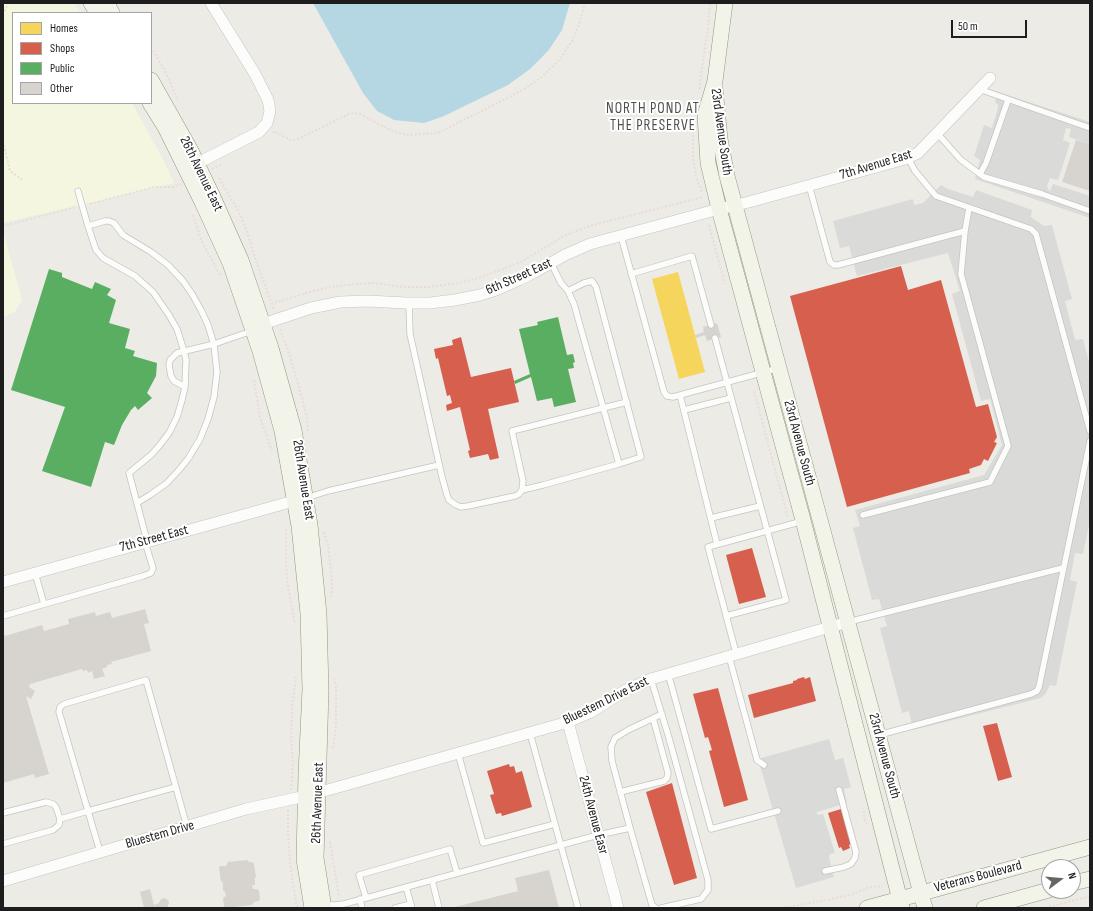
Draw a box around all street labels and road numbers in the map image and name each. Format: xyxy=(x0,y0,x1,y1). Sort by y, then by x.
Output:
street label: 23rd Avenue South xyxy=(707,87,735,177)
street label: 26th Avenue East xyxy=(176,134,226,214)
street label: 7th Avenue East xyxy=(838,146,914,184)
street label: 6th Street East xyxy=(483,255,555,299)
street label: 23rd Avenue South xyxy=(780,398,818,488)
street label: 26th Avenue East xyxy=(288,439,318,521)
street label: 7th Street East xyxy=(118,522,190,556)
street label: Bluestem Drive East xyxy=(560,673,652,729)
street label: 23rd Avenue South xyxy=(865,711,903,801)
street label: 26th Avenue East xyxy=(308,762,328,844)
street label: 24th Avenue Easr xyxy=(574,774,612,856)
street label: Bluestem Drive xyxy=(124,817,196,853)
street label: Veterans Boulevard xyxy=(932,857,1024,897)

